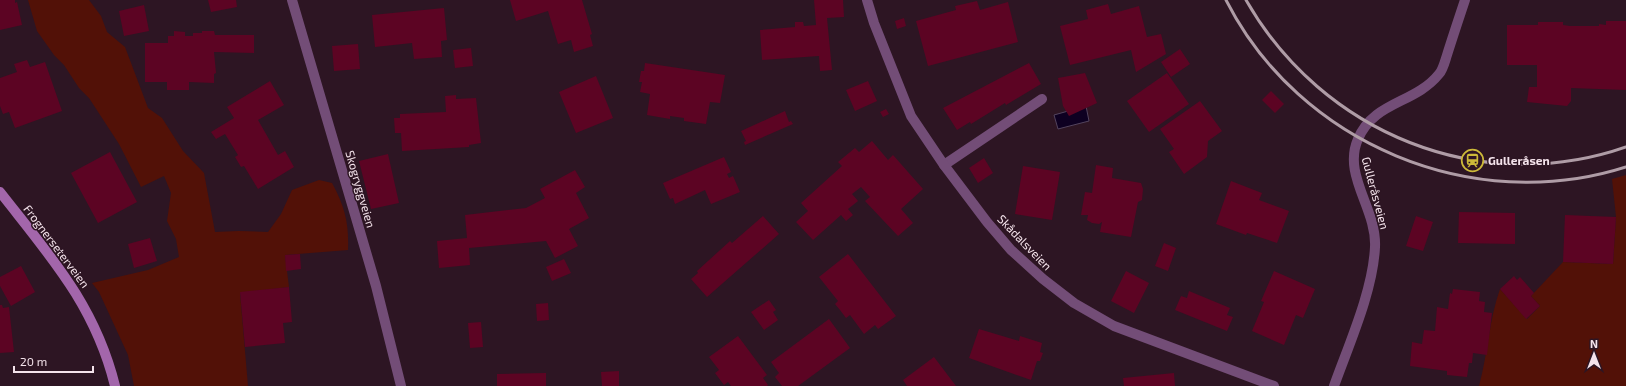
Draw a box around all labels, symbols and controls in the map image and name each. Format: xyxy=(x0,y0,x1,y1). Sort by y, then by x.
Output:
station icon: Gulleråsen xyxy=(1460,147,1486,173)
street label: Skogryggveien xyxy=(343,149,379,229)
place label: Gulleråsen xyxy=(1488,153,1550,167)
street label: Gulleråsveien xyxy=(1360,155,1392,231)
street label: Frognerseterveien xyxy=(21,202,93,290)
street label: Skådalsveien xyxy=(995,211,1055,273)
north arrow xyxy=(1574,334,1614,374)
text: N xyxy=(1590,337,1598,350)
scale bar xyxy=(14,348,93,374)
text: 20 m xyxy=(20,354,47,368)

